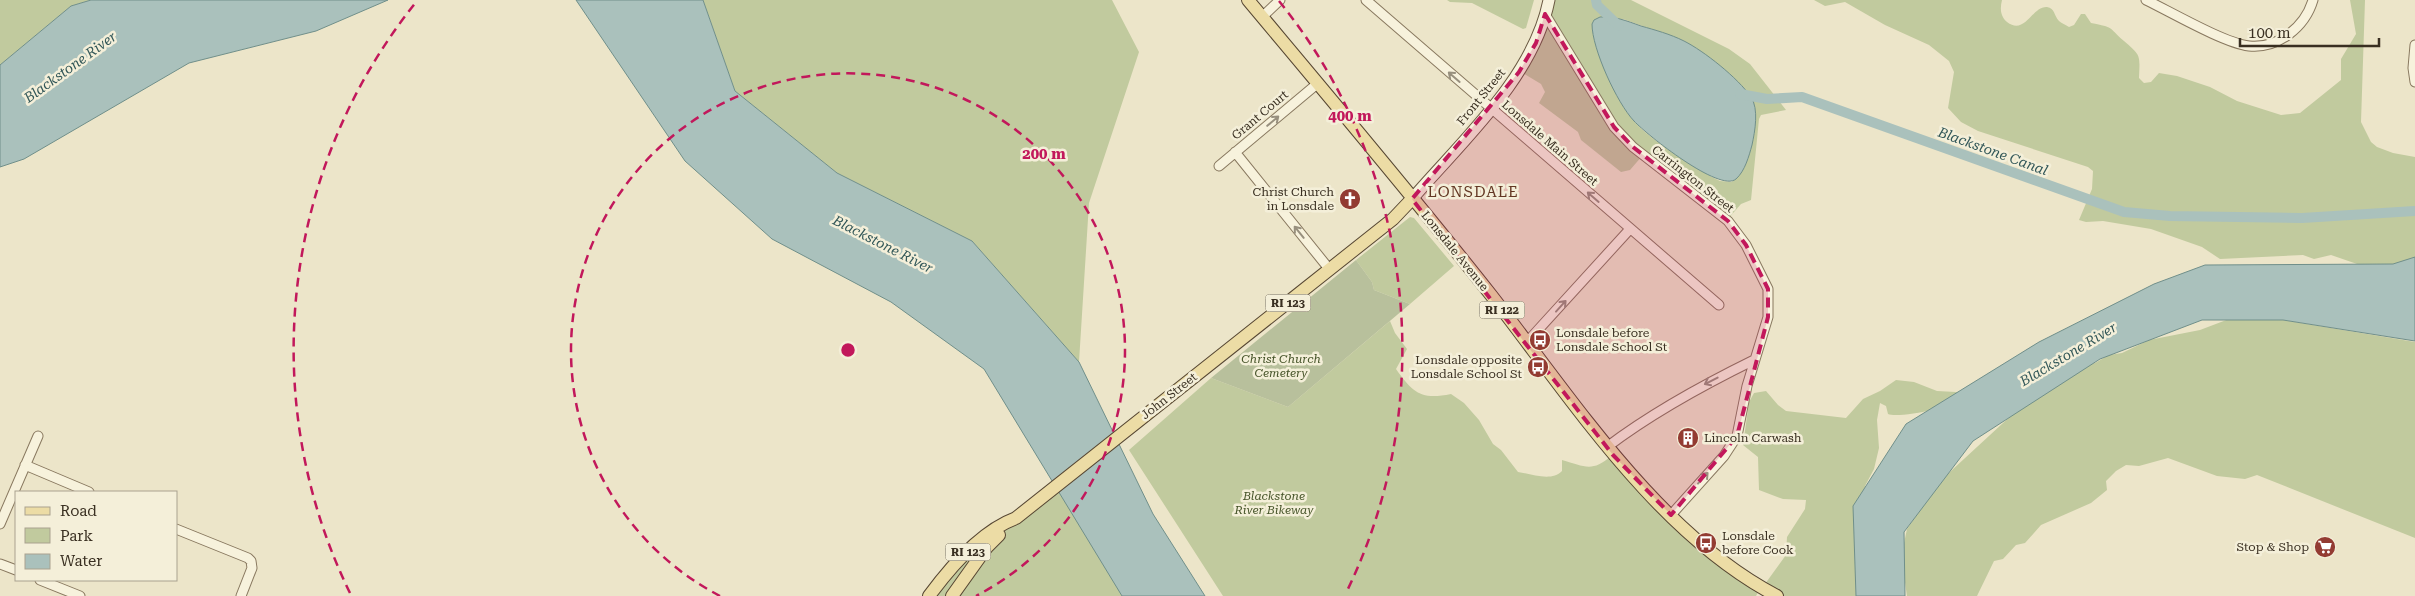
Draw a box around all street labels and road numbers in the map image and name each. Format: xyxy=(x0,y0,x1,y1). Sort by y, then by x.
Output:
street label: Front Street xyxy=(1454,65,1508,128)
street label: Grant Court xyxy=(1229,87,1291,143)
street label: Lonsdale Main Street xyxy=(1499,97,1601,189)
street label: Carrington Street xyxy=(1649,143,1737,216)
street label: Lonsdale Avenue xyxy=(1418,208,1492,294)
road number: RI 123 xyxy=(1266,294,1310,312)
road number: RI 122 xyxy=(1480,302,1524,318)
street label: John Street xyxy=(1138,370,1200,422)
road number: RI 123 xyxy=(946,544,990,560)

